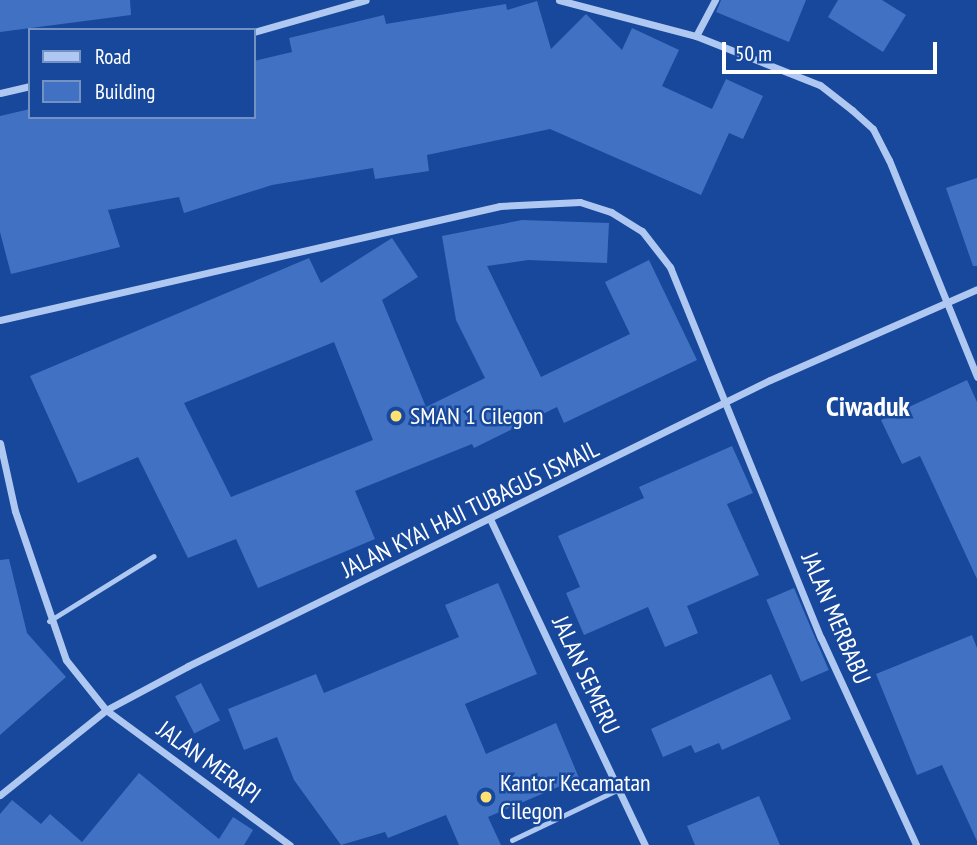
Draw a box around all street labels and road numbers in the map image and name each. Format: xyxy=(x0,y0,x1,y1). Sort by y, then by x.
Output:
street label: JALAN KYAI HAJI TUBAGUS ISMAIL xyxy=(336,434,604,584)
street label: JALAN MERBABU xyxy=(795,548,877,688)
street label: JALAN SEMERU xyxy=(546,611,626,739)
street label: JALAN MERAPI xyxy=(152,715,266,809)

